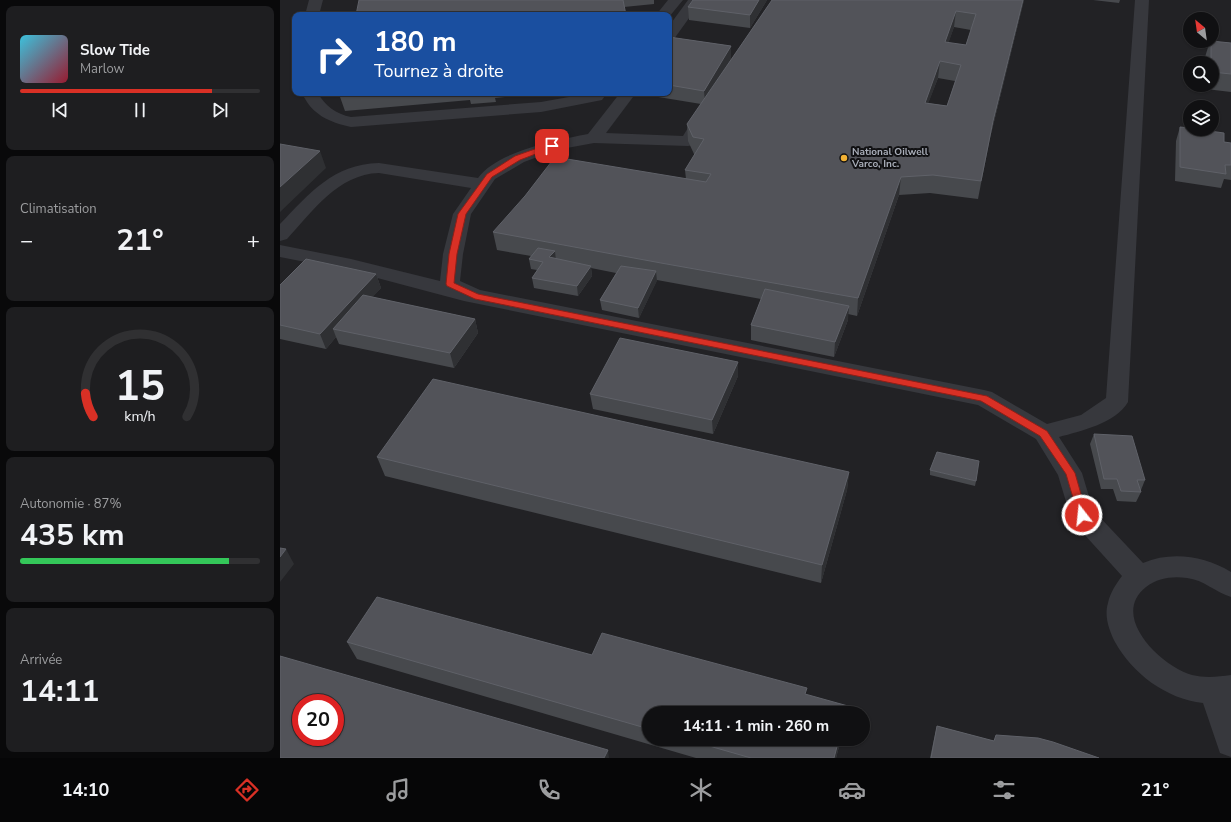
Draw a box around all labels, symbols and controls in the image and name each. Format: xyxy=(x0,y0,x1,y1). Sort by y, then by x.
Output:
north arrow xyxy=(1183,12,1219,48)
map controls xyxy=(1183,12,1219,136)
text: 180 m xyxy=(374,23,457,61)
icon: right xyxy=(308,28,360,80)
text: Slow Tide xyxy=(80,40,150,60)
button: search xyxy=(1183,56,1219,92)
text: Tournez à droite xyxy=(374,59,504,83)
text: Marlow xyxy=(80,60,125,78)
icon: previous xyxy=(49,99,71,121)
icon: pause xyxy=(129,99,151,121)
icon: next xyxy=(209,99,231,121)
button: layers xyxy=(1183,100,1219,136)
pin xyxy=(535,129,569,163)
icon: arrive xyxy=(541,135,563,157)
place label: National Oilwell Varco, Inc. xyxy=(851,145,929,171)
marker: National Oilwell Varco, Inc. xyxy=(839,153,849,163)
text: Climatisation xyxy=(20,200,97,218)
text: 21° xyxy=(116,220,164,261)
text: − xyxy=(20,226,33,256)
text: + xyxy=(247,226,260,256)
text: 15 xyxy=(115,358,165,415)
text: km/h xyxy=(124,407,156,426)
position arrow xyxy=(1061,494,1103,536)
text: Autonomie · 87% xyxy=(20,495,122,513)
text: 435 km xyxy=(20,515,125,556)
text: Arrivée xyxy=(20,651,62,669)
text: 14:11 xyxy=(20,671,99,712)
speed limit sign: 20 xyxy=(292,694,344,746)
text: 14:11 · 1 min · 260 m xyxy=(683,716,829,736)
icon: directions xyxy=(233,776,261,804)
icon: music xyxy=(384,776,412,804)
icon: phone xyxy=(535,776,563,804)
icon: climate xyxy=(687,776,715,804)
icon: car xyxy=(838,776,866,804)
icon: filters xyxy=(990,776,1018,804)
text: 14:10 xyxy=(62,778,109,802)
text: 21° xyxy=(1141,778,1169,802)

